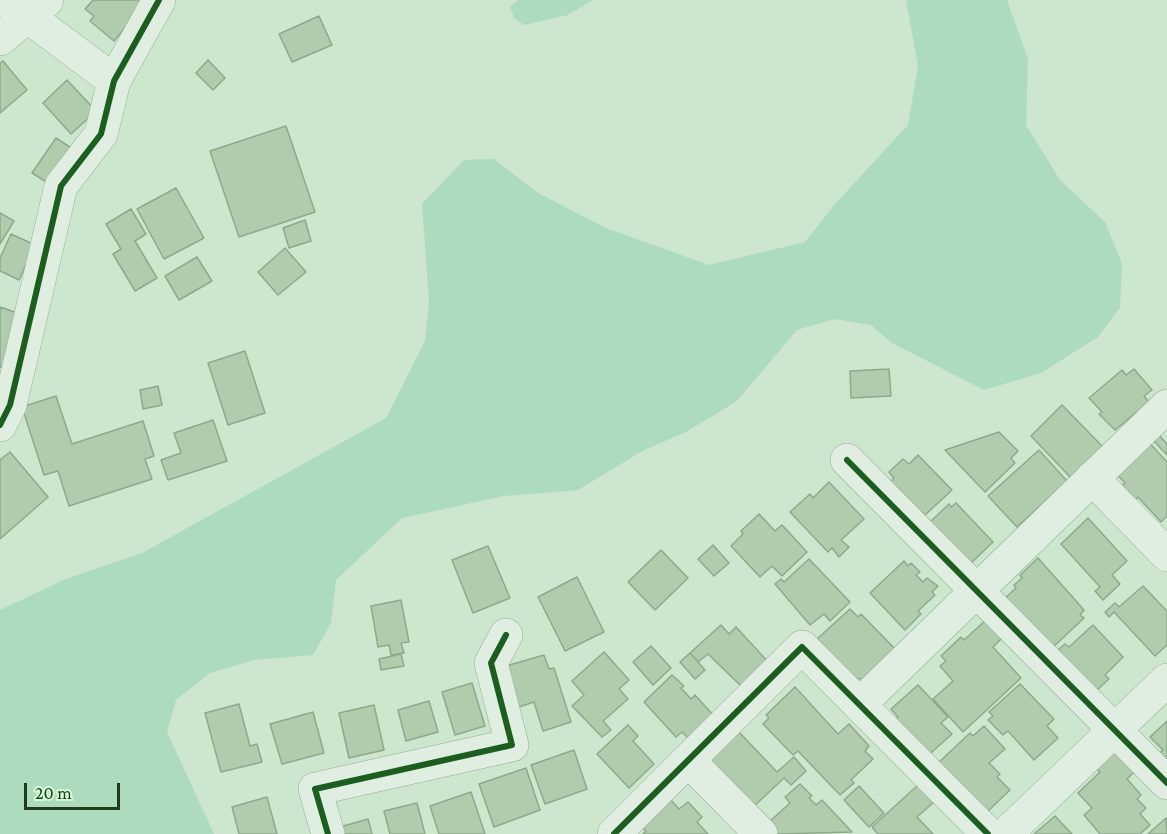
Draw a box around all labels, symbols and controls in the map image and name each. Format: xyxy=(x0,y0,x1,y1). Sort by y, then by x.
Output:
scale bar xyxy=(27,771,123,809)
text: 20 m xyxy=(35,783,72,803)

